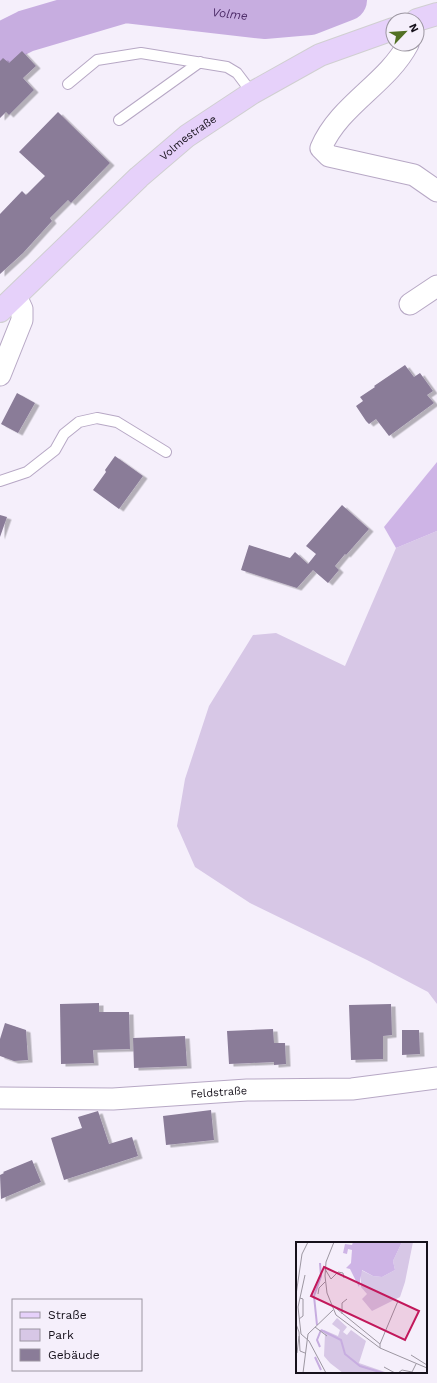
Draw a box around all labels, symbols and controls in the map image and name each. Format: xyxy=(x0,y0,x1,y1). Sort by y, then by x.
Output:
water label: Volme xyxy=(211,5,249,23)
north arrow xyxy=(385,12,425,52)
text: N xyxy=(406,22,421,34)
street label: Volmestraße xyxy=(157,112,219,163)
street label: Feldstraße xyxy=(190,1084,248,1100)
inset map xyxy=(296,1242,427,1373)
legend xyxy=(12,1299,142,1371)
text: Straße xyxy=(48,1308,87,1322)
text: Park xyxy=(48,1328,74,1342)
text: Gebäude xyxy=(48,1348,100,1362)

